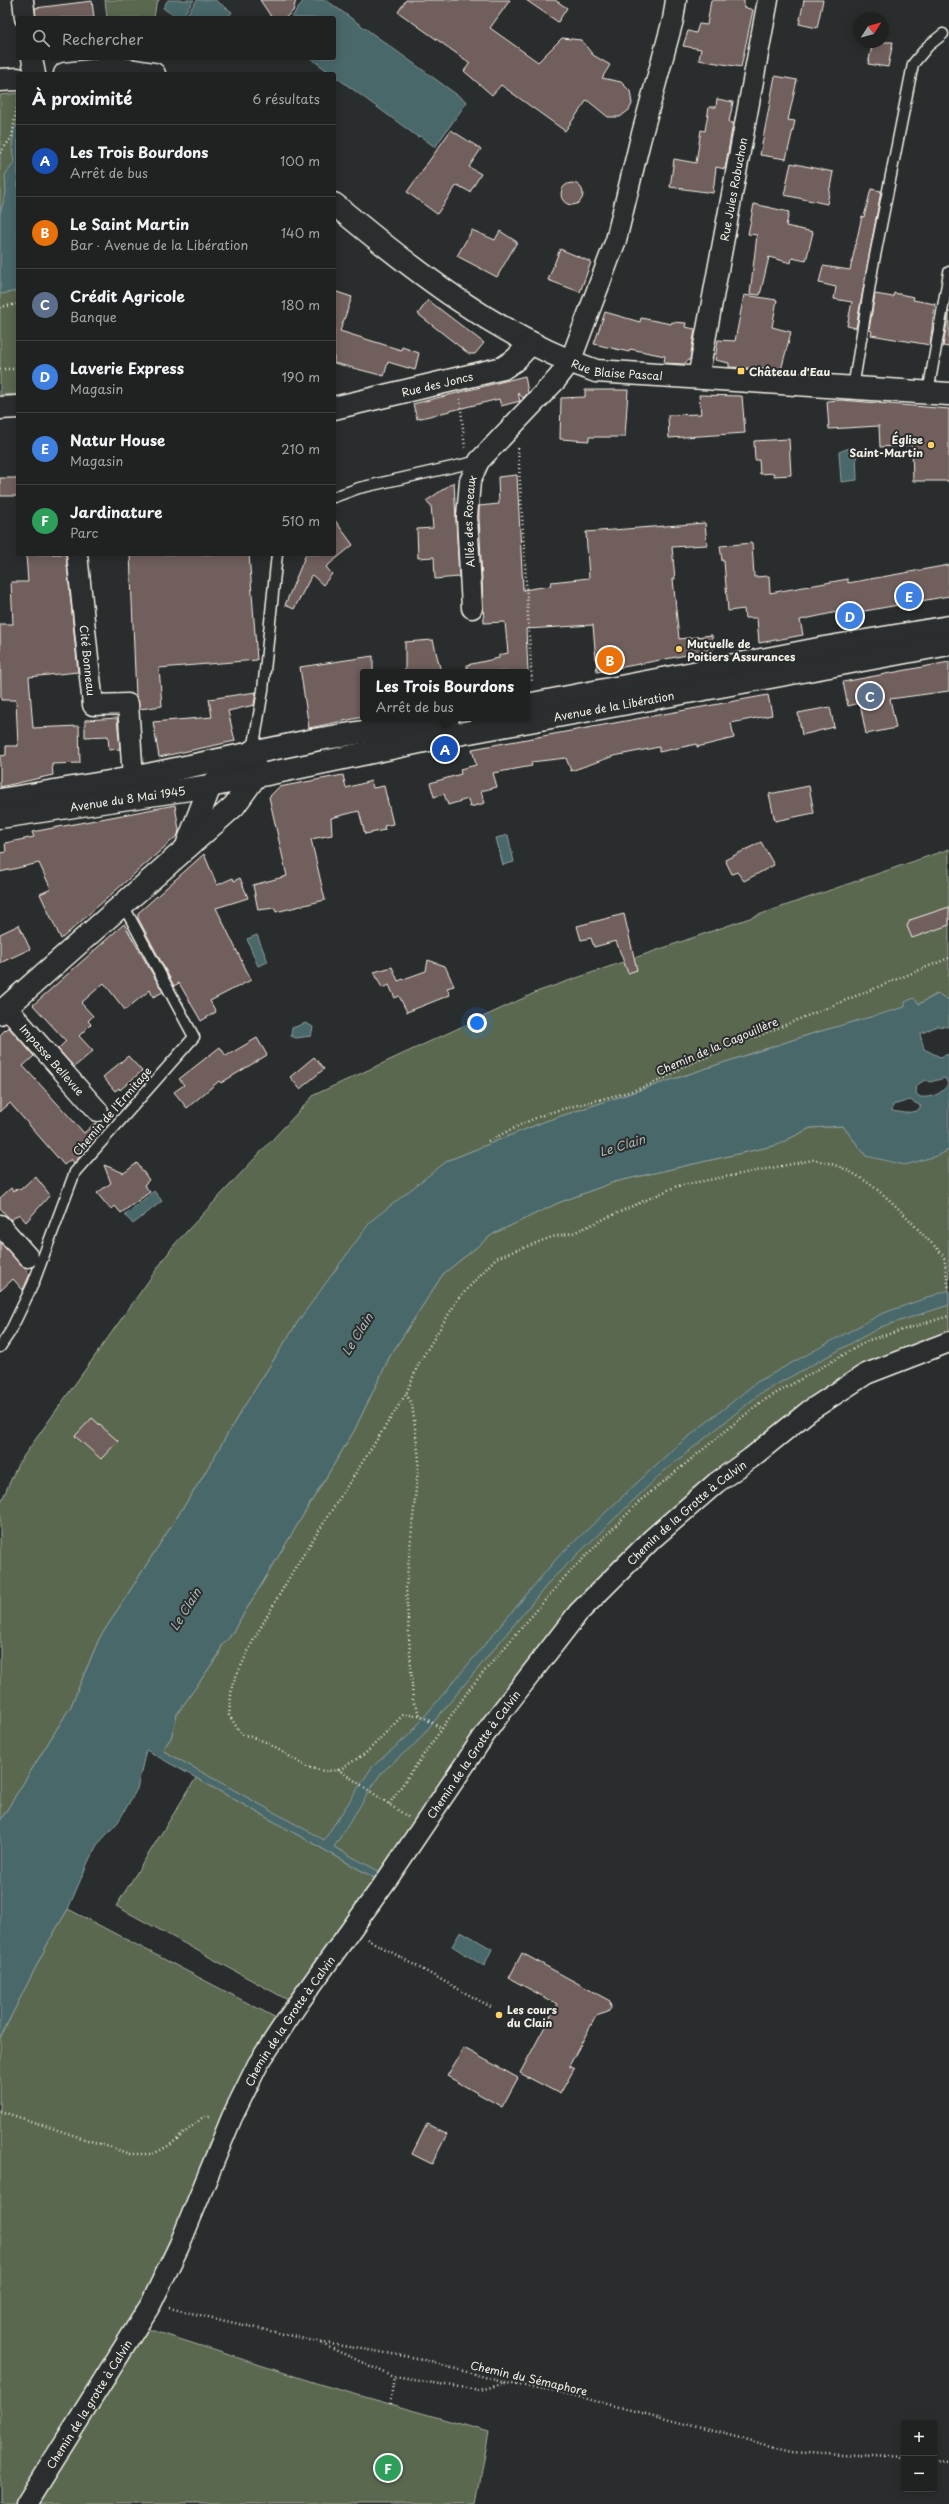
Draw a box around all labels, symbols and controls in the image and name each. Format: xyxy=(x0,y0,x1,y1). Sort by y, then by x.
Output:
north arrow xyxy=(853,12,889,48)
search box xyxy=(16,16,336,60)
icon: search xyxy=(30,27,52,49)
text: Rechercher xyxy=(62,27,143,50)
text: À proximité xyxy=(32,85,132,111)
text: 6 résultats xyxy=(253,89,320,108)
street label: Rue Jules Robuchon xyxy=(715,136,751,242)
text: Les Trois Bourdons xyxy=(70,140,208,163)
text: A xyxy=(40,151,50,170)
text: 100 m xyxy=(280,151,320,170)
text: Arrêt de bus xyxy=(70,163,148,182)
text: Le Saint Martin xyxy=(70,212,189,235)
text: B xyxy=(41,223,49,242)
text: 140 m xyxy=(281,223,320,242)
text: Bar · Avenue de la Libération xyxy=(70,235,248,254)
text: Crédit Agricole xyxy=(70,284,185,307)
text: C xyxy=(40,295,50,314)
text: 180 m xyxy=(281,295,320,314)
text: Banque xyxy=(70,307,117,326)
street label: Rue Blaise Pascal xyxy=(569,354,663,384)
text: Laverie Express xyxy=(70,356,184,379)
place label: Château d'Eau xyxy=(749,363,831,380)
marker: Château d'Eau xyxy=(736,366,746,376)
text: D xyxy=(40,367,50,386)
text: 190 m xyxy=(281,367,320,386)
street label: Rue des Joncs xyxy=(400,367,475,400)
text: Magasin xyxy=(70,379,123,398)
text: Natur House xyxy=(70,428,165,451)
place label: Église Saint-Martin xyxy=(849,431,923,461)
text: E xyxy=(41,439,49,458)
text: 210 m xyxy=(281,439,320,458)
marker: Église Saint-Martin xyxy=(926,440,936,450)
text: Magasin xyxy=(70,451,123,470)
street label: Allée des Roseaux xyxy=(458,472,480,568)
text: Jardinature xyxy=(70,500,162,523)
text: F xyxy=(41,511,49,530)
text: 510 m xyxy=(281,511,320,530)
text: Parc xyxy=(70,523,98,542)
pin: E xyxy=(896,581,922,611)
pin: D xyxy=(837,601,863,631)
street label: Cité Bonneau xyxy=(76,624,100,697)
place label: Mutuelle de Poitiers Assurances xyxy=(687,635,796,665)
marker: Mutuelle de Poitiers Assurances xyxy=(674,644,684,654)
pin: B xyxy=(597,645,623,675)
popup xyxy=(360,669,530,721)
text: Les Trois Bourdons xyxy=(376,674,514,697)
pin: C xyxy=(857,681,883,711)
street label: Avenue de la Libération xyxy=(552,686,675,725)
text: Arrêt de bus xyxy=(376,697,454,716)
pin: A xyxy=(432,734,458,764)
street label: Avenue du 8 Mai 1945 xyxy=(69,781,186,815)
your location xyxy=(467,1013,487,1033)
street label: Chemin de la Cagouillère xyxy=(653,1013,781,1079)
street label: Impasse Bellevue xyxy=(16,1020,89,1099)
street label: Chemin de l'Ermitage xyxy=(69,1063,156,1159)
water label: Le Clain xyxy=(597,1129,648,1160)
water label: Le Clain xyxy=(337,1309,377,1359)
street label: Chemin de la Grotte à Calvin xyxy=(622,1456,749,1569)
water label: Le Clain xyxy=(165,1584,205,1634)
street label: Chemin de la Grotte à Calvin xyxy=(422,1686,524,1822)
street label: Chemin de la Grotte à Calvin xyxy=(240,1952,338,2089)
place label: Les cours du Clain xyxy=(507,2001,557,2031)
marker: Les cours du Clain xyxy=(494,2010,504,2020)
street label: Chemin de la grotte à Calvin xyxy=(42,2336,135,2472)
street label: Chemin du Sémaphore xyxy=(469,2356,589,2400)
map controls xyxy=(901,2420,937,2492)
button: + xyxy=(901,2420,937,2456)
pin: F xyxy=(375,2453,401,2483)
button: − xyxy=(901,2456,937,2492)

